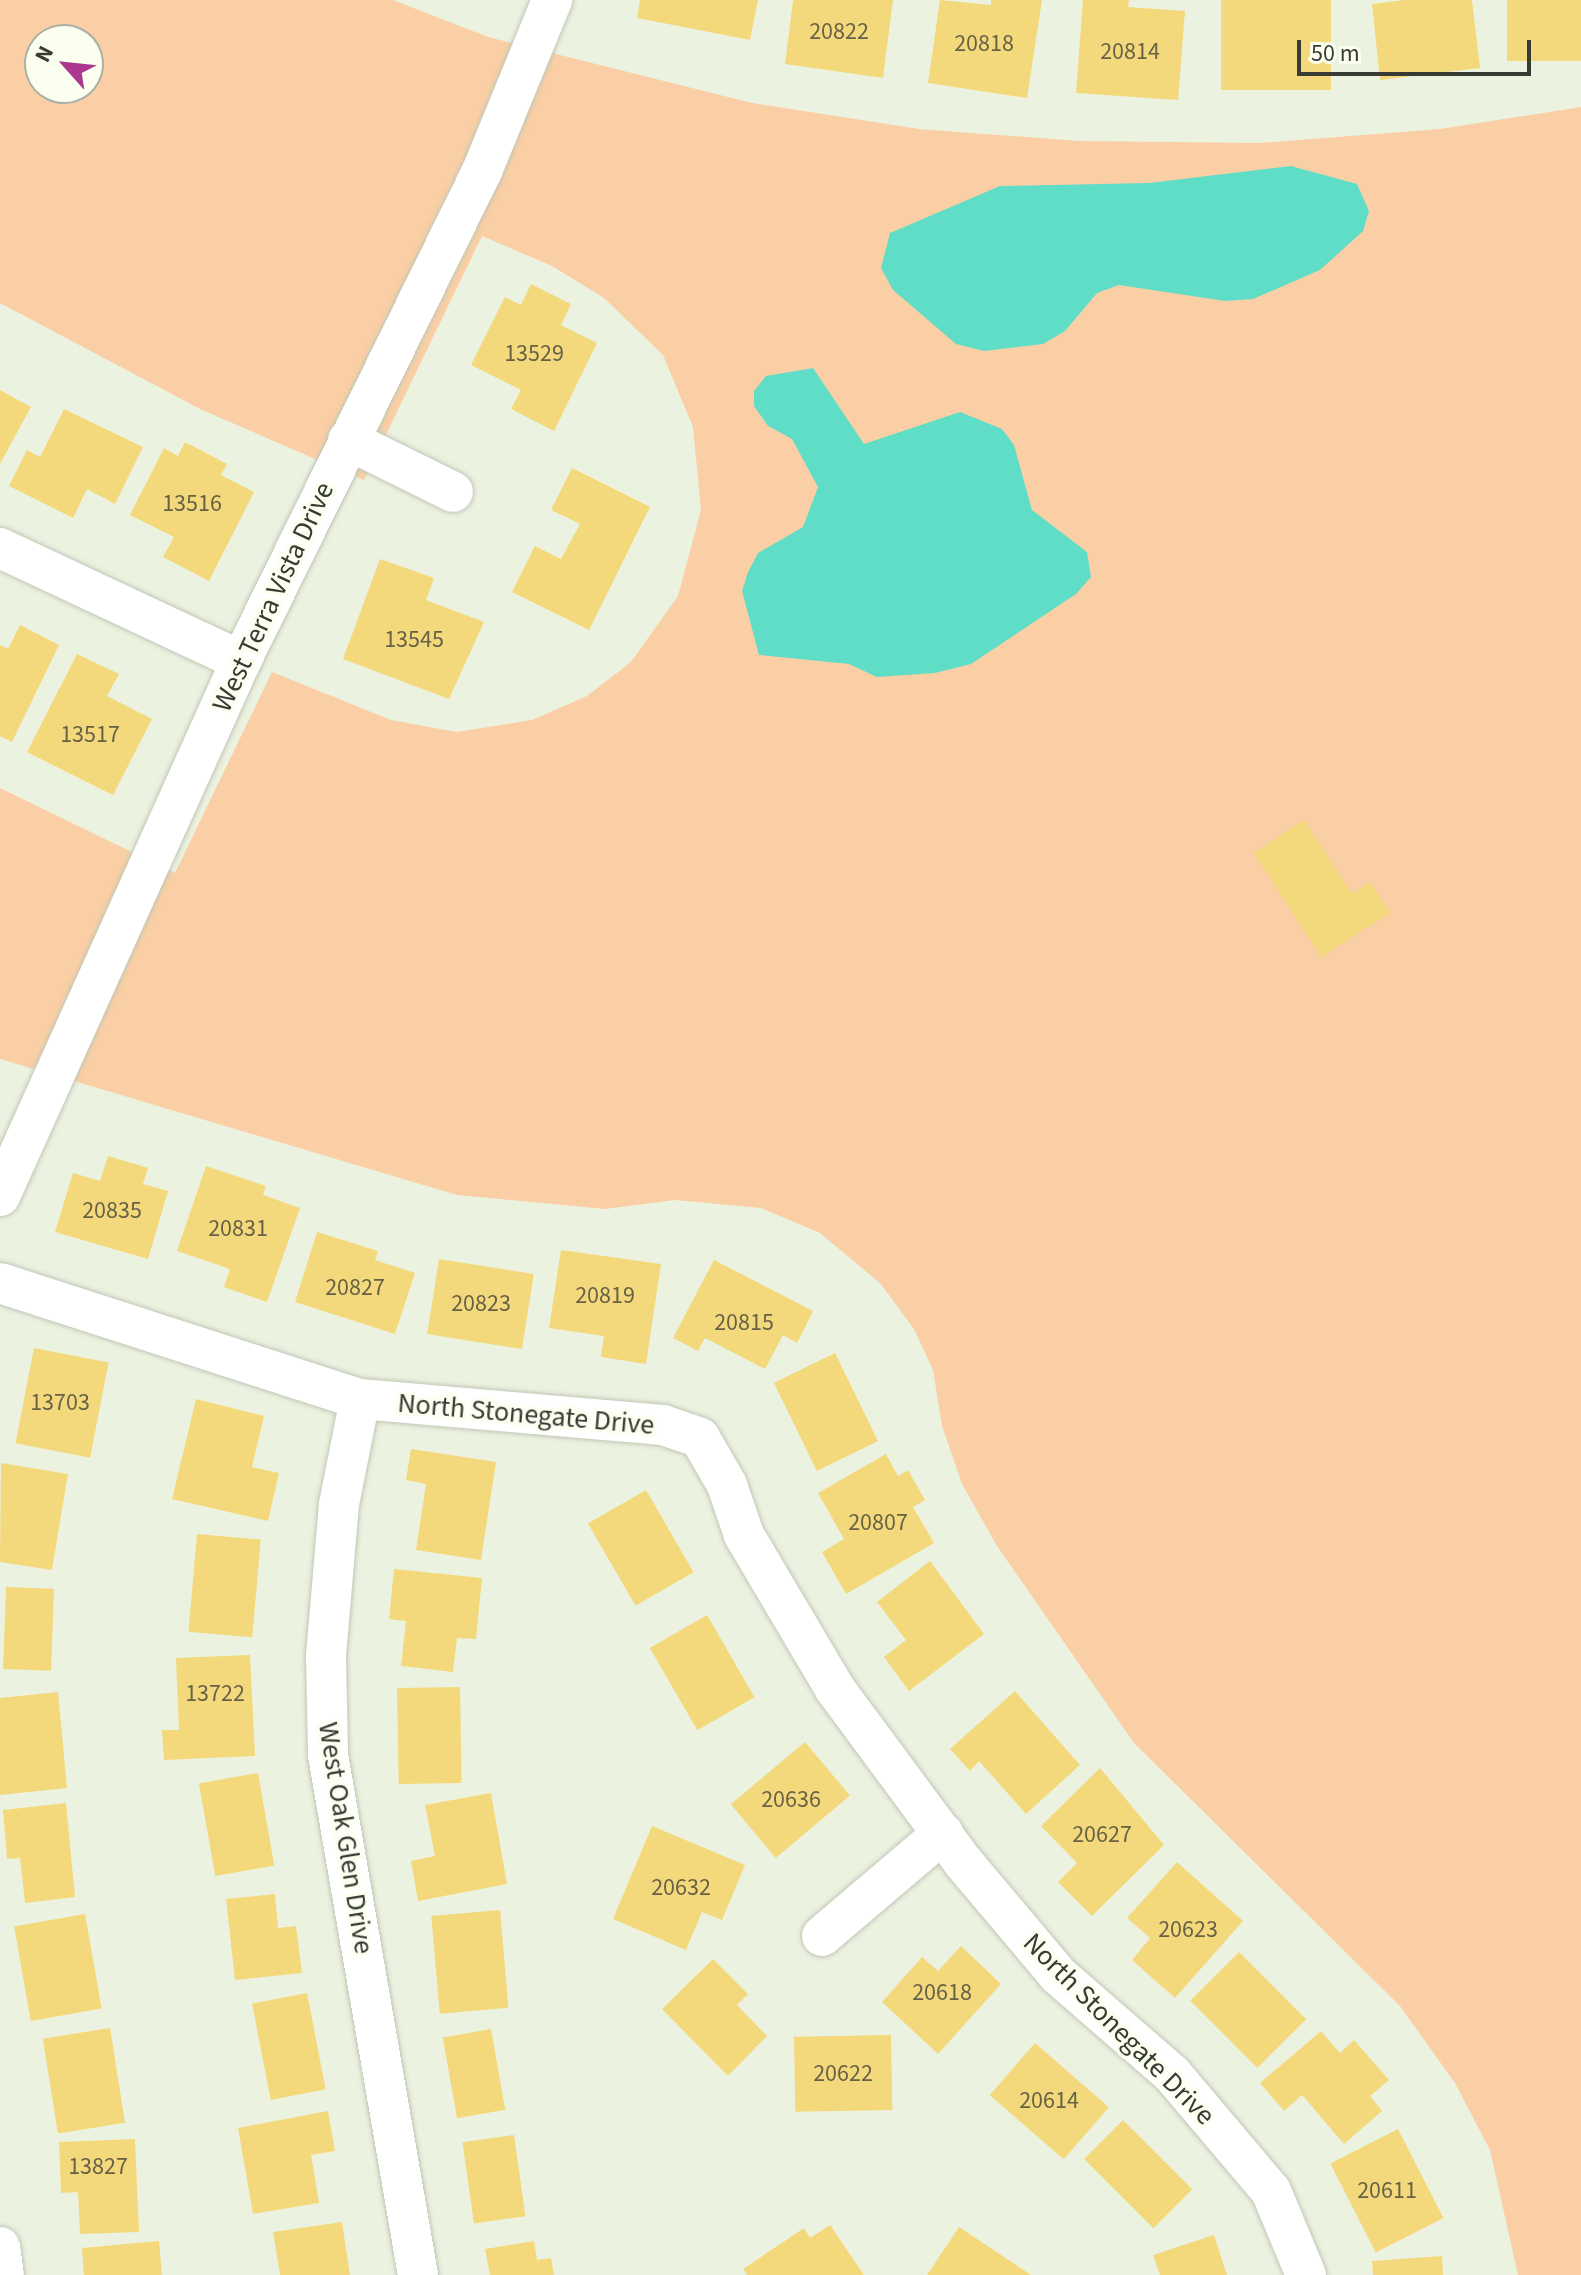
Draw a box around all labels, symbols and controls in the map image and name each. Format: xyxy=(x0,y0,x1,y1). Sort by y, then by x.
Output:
house number: 20822 xyxy=(809,18,869,46)
north arrow xyxy=(24,24,104,104)
scale bar xyxy=(1301,24,1535,74)
house number: 20818 xyxy=(954,30,1014,58)
text: 50 m xyxy=(1311,36,1360,71)
house number: 20814 xyxy=(1100,38,1160,66)
text: N xyxy=(27,40,62,68)
house number: 13529 xyxy=(504,340,564,368)
street label: West Terra Vista Drive xyxy=(205,477,341,717)
house number: 13516 xyxy=(162,490,222,518)
house number: 13545 xyxy=(384,626,444,654)
house number: 13517 xyxy=(60,721,120,749)
house number: 20835 xyxy=(82,1197,142,1225)
house number: 20831 xyxy=(208,1215,268,1243)
house number: 20827 xyxy=(325,1274,385,1302)
house number: 20819 xyxy=(575,1282,635,1310)
house number: 20823 xyxy=(451,1290,511,1318)
house number: 20815 xyxy=(714,1309,774,1337)
street label: North Stonegate Drive xyxy=(396,1386,656,1442)
house number: 13703 xyxy=(30,1389,90,1417)
house number: 20807 xyxy=(848,1509,908,1537)
house number: 13722 xyxy=(185,1680,245,1708)
street label: West Oak Glen Drive xyxy=(311,1720,381,1956)
house number: 20636 xyxy=(761,1786,821,1814)
house number: 20627 xyxy=(1072,1821,1132,1849)
house number: 20632 xyxy=(651,1874,711,1902)
house number: 20623 xyxy=(1158,1916,1218,1944)
street label: North Stonegate Drive xyxy=(1016,1926,1222,2132)
house number: 20618 xyxy=(912,1979,972,2007)
house number: 20622 xyxy=(813,2060,873,2088)
house number: 20614 xyxy=(1019,2087,1079,2115)
house number: 13827 xyxy=(68,2153,128,2181)
house number: 20611 xyxy=(1357,2177,1417,2205)

